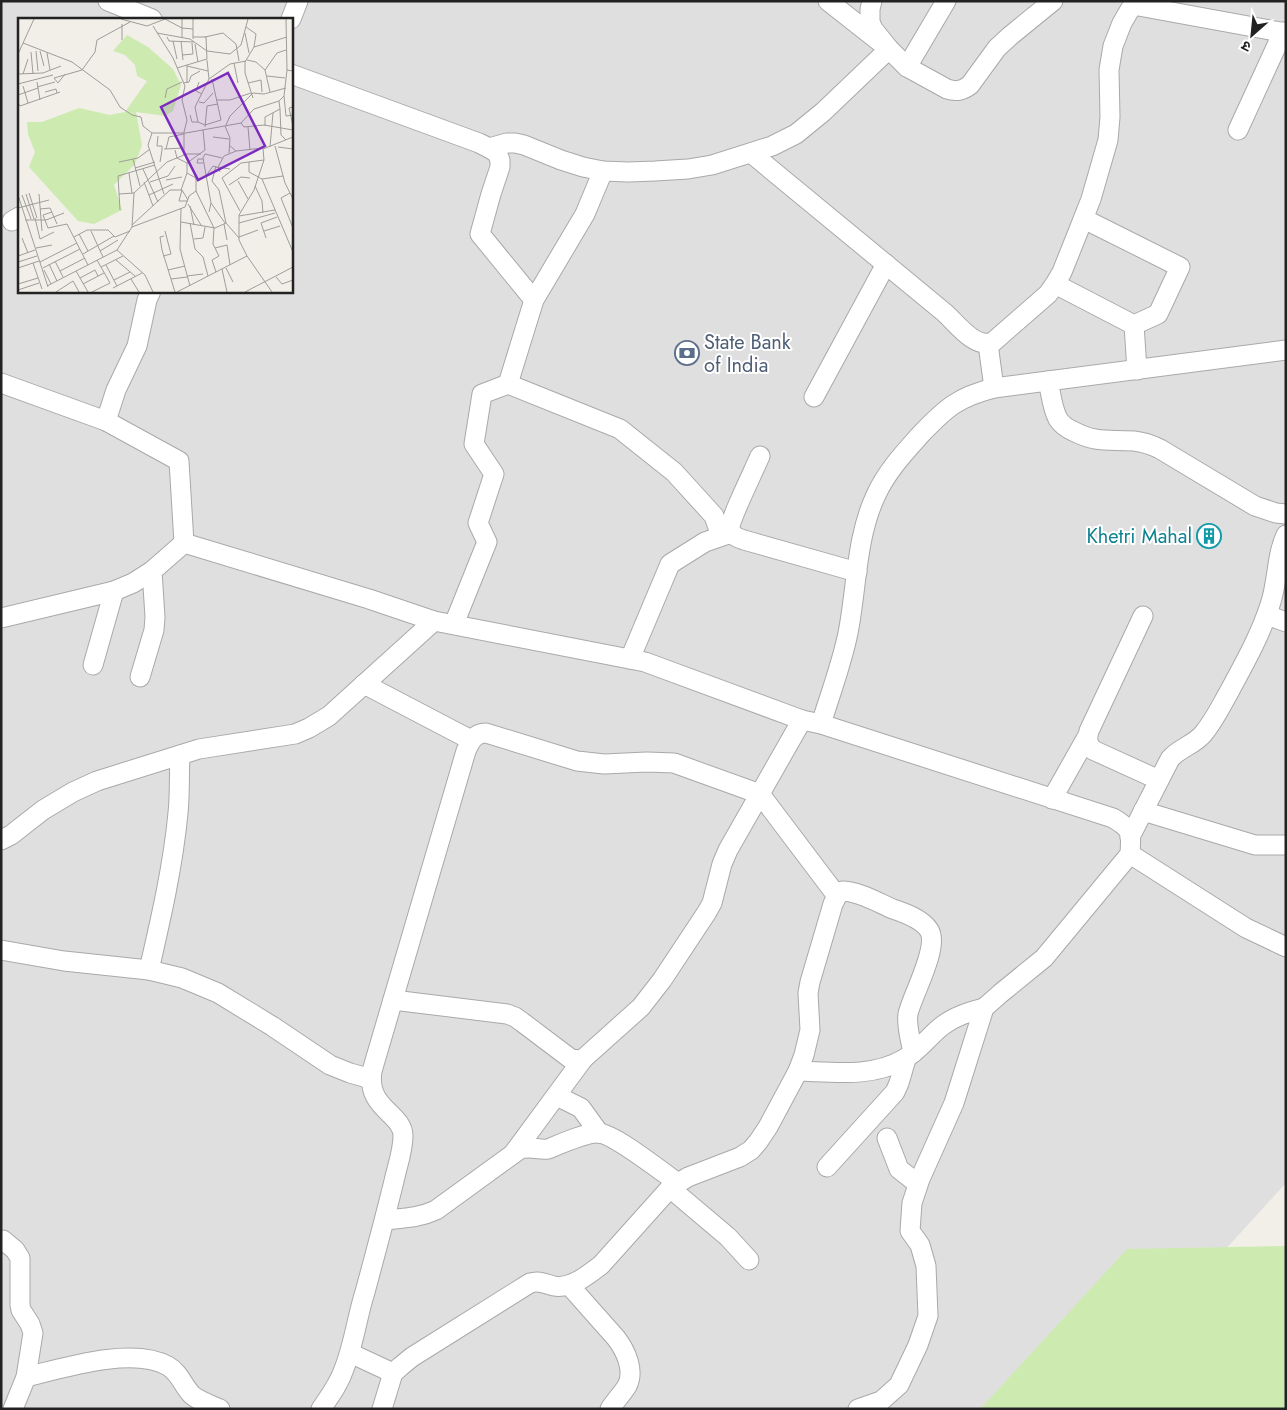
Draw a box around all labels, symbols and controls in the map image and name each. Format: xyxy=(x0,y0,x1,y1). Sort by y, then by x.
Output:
north arrow xyxy=(1227,10,1277,60)
inset map xyxy=(18,18,292,292)
text: उ xyxy=(1237,35,1254,57)
place label: State Bank of India xyxy=(704,328,791,380)
bank icon: State Bank of India xyxy=(674,340,700,366)
place label: Khetri Mahal xyxy=(1087,522,1192,551)
building icon: Khetri Mahal xyxy=(1196,523,1222,549)

